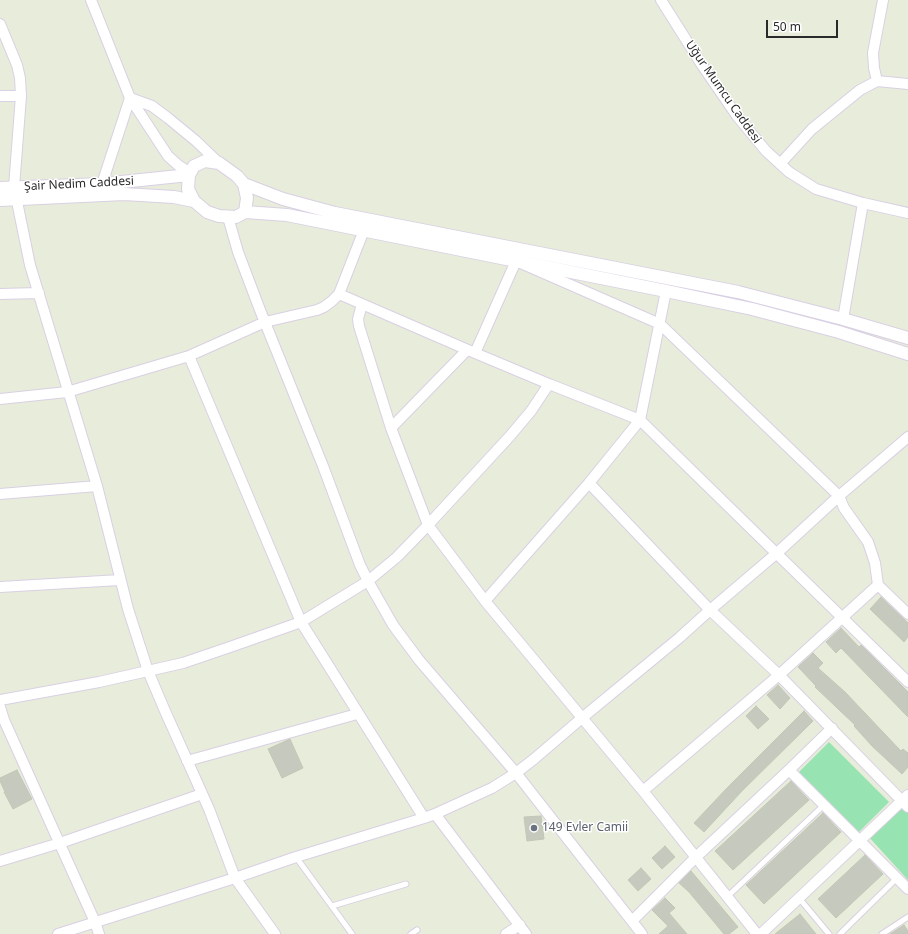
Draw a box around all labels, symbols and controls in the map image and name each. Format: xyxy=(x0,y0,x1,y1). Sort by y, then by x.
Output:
scale bar xyxy=(768,12,840,38)
text: 50 m xyxy=(773,18,801,35)
street label: Uğur Mumcu Caddesi xyxy=(682,38,764,146)
street label: Şair Nedim Caddesi xyxy=(24,174,134,194)
place label: 149 Evler Camii xyxy=(542,821,628,835)
marker: 149 Evler Camii xyxy=(529,823,539,833)

